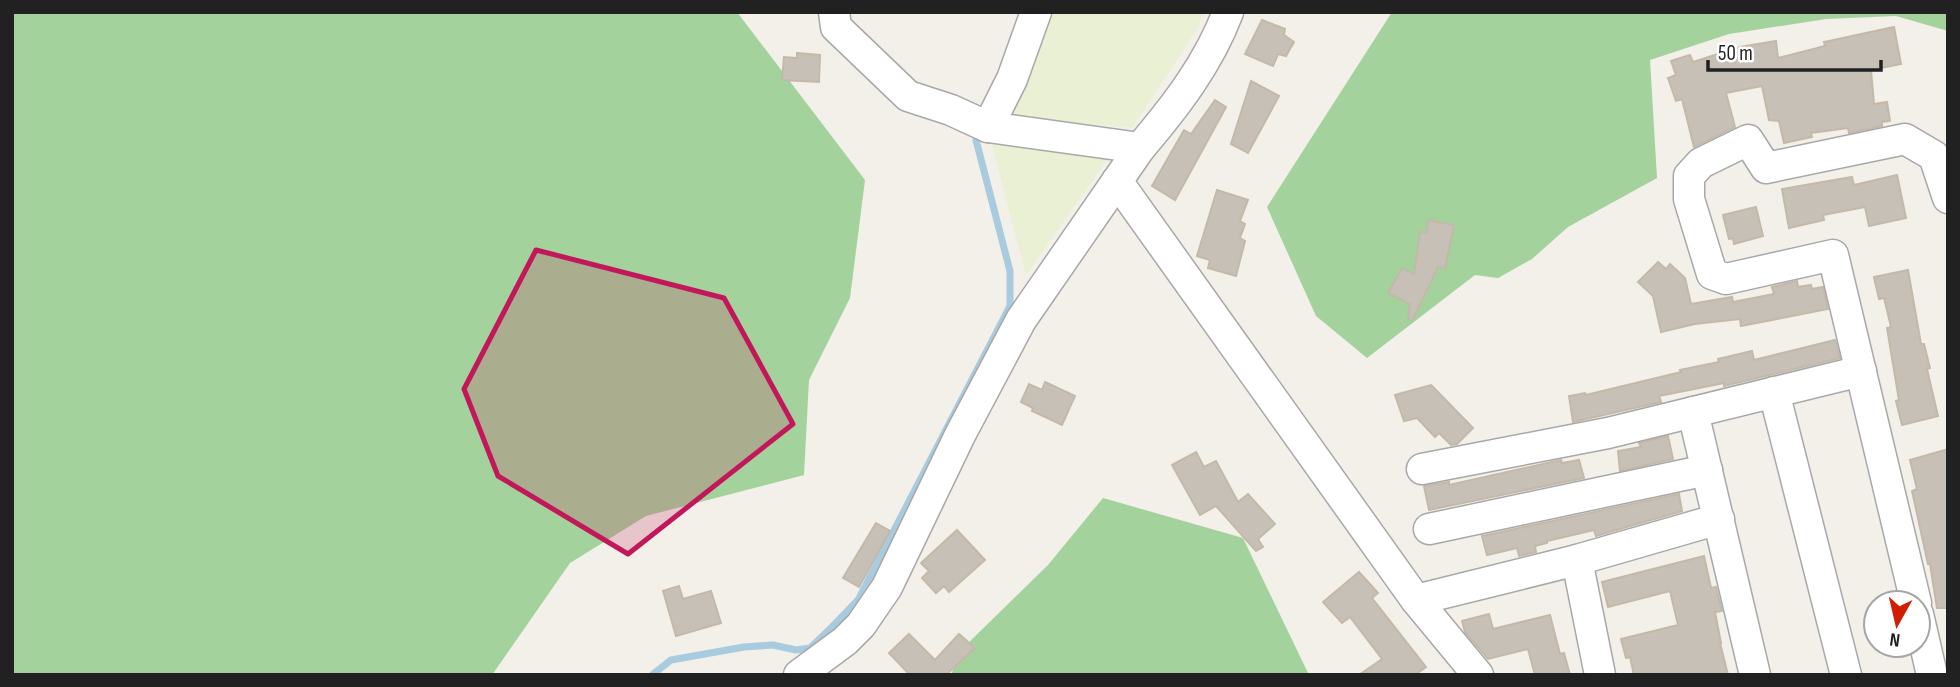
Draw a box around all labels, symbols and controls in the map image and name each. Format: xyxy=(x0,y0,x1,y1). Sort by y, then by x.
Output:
scale bar xyxy=(1708,28,1881,72)
text: 50 m xyxy=(1718,41,1753,66)
north arrow xyxy=(1862,589,1932,659)
text: N xyxy=(1888,627,1901,651)

